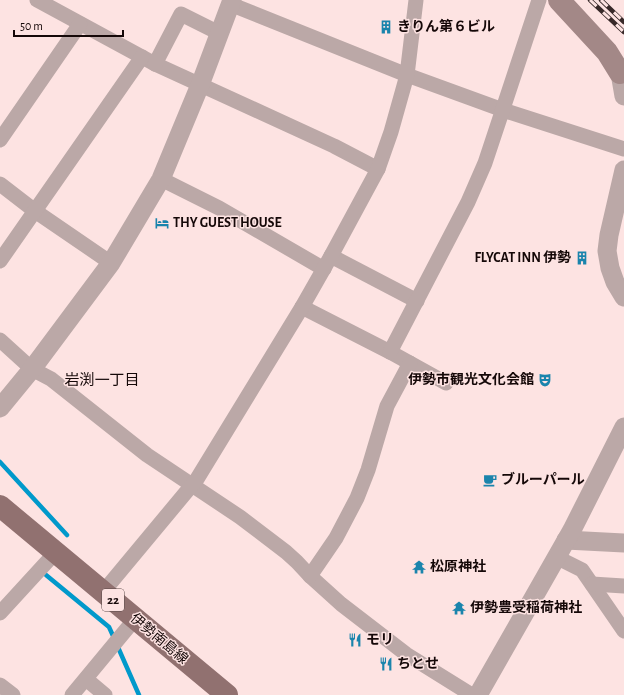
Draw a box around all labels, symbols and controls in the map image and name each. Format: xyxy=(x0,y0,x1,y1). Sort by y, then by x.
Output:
scale bar xyxy=(14,12,123,38)
place label: きりん第６ビル xyxy=(397,18,495,34)
building icon: きりん第６ビル xyxy=(378,19,394,35)
text: 50 m xyxy=(20,20,43,32)
hotel icon: THY GUEST HOUSE xyxy=(154,215,170,231)
place label: THY GUEST HOUSE xyxy=(173,216,282,230)
place label: FLYCAT INN 伊勢 xyxy=(474,250,571,265)
building icon: FLYCAT INN 伊勢 xyxy=(574,250,590,266)
district label: 岩渕一丁目 xyxy=(64,372,140,388)
place label: 伊勢市観光文化会館 xyxy=(408,372,534,387)
theatre icon: 伊勢市観光文化会館 xyxy=(537,372,553,388)
place label: ブルーパール xyxy=(501,471,585,487)
cafe icon: ブルーパール xyxy=(482,472,498,488)
place label: 松原神社 xyxy=(430,558,486,574)
temple icon: 松原神社 xyxy=(411,559,427,575)
road number: 22 xyxy=(102,589,124,611)
place label: 伊勢豊受稲荷神社 xyxy=(470,599,582,615)
temple icon: 伊勢豊受稲荷神社 xyxy=(451,600,467,616)
street label: 伊勢南島線 xyxy=(128,610,191,667)
restaurant icon: モリ xyxy=(347,632,363,648)
place label: モリ xyxy=(366,633,394,647)
restaurant icon: ちとせ xyxy=(378,656,394,672)
place label: ちとせ xyxy=(397,656,439,671)

